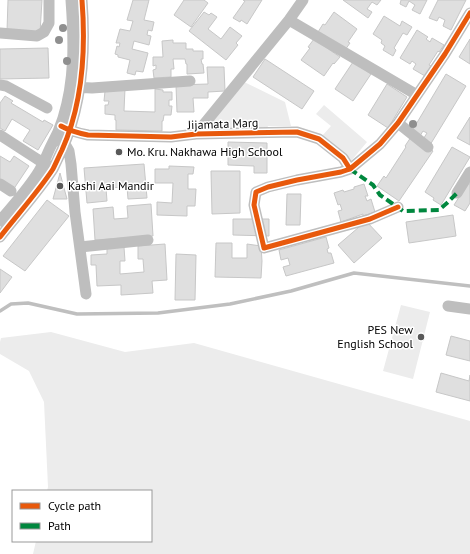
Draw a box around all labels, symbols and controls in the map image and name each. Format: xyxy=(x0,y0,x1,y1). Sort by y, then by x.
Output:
street label: Jijamata Marg xyxy=(186,115,259,132)
place label: Mo. Kru. Nakhawa High School xyxy=(127,144,283,159)
marker: Mo. Kru. Nakhawa High School xyxy=(114,147,124,157)
place label: Kashi Aai Mandir xyxy=(68,178,154,193)
marker: Kashi Aai Mandir xyxy=(55,181,65,191)
place label: PES New English School xyxy=(337,322,413,351)
marker: PES New English School xyxy=(416,332,426,342)
legend xyxy=(12,490,152,542)
text: Cycle path xyxy=(48,498,101,513)
text: Path xyxy=(48,518,71,533)

